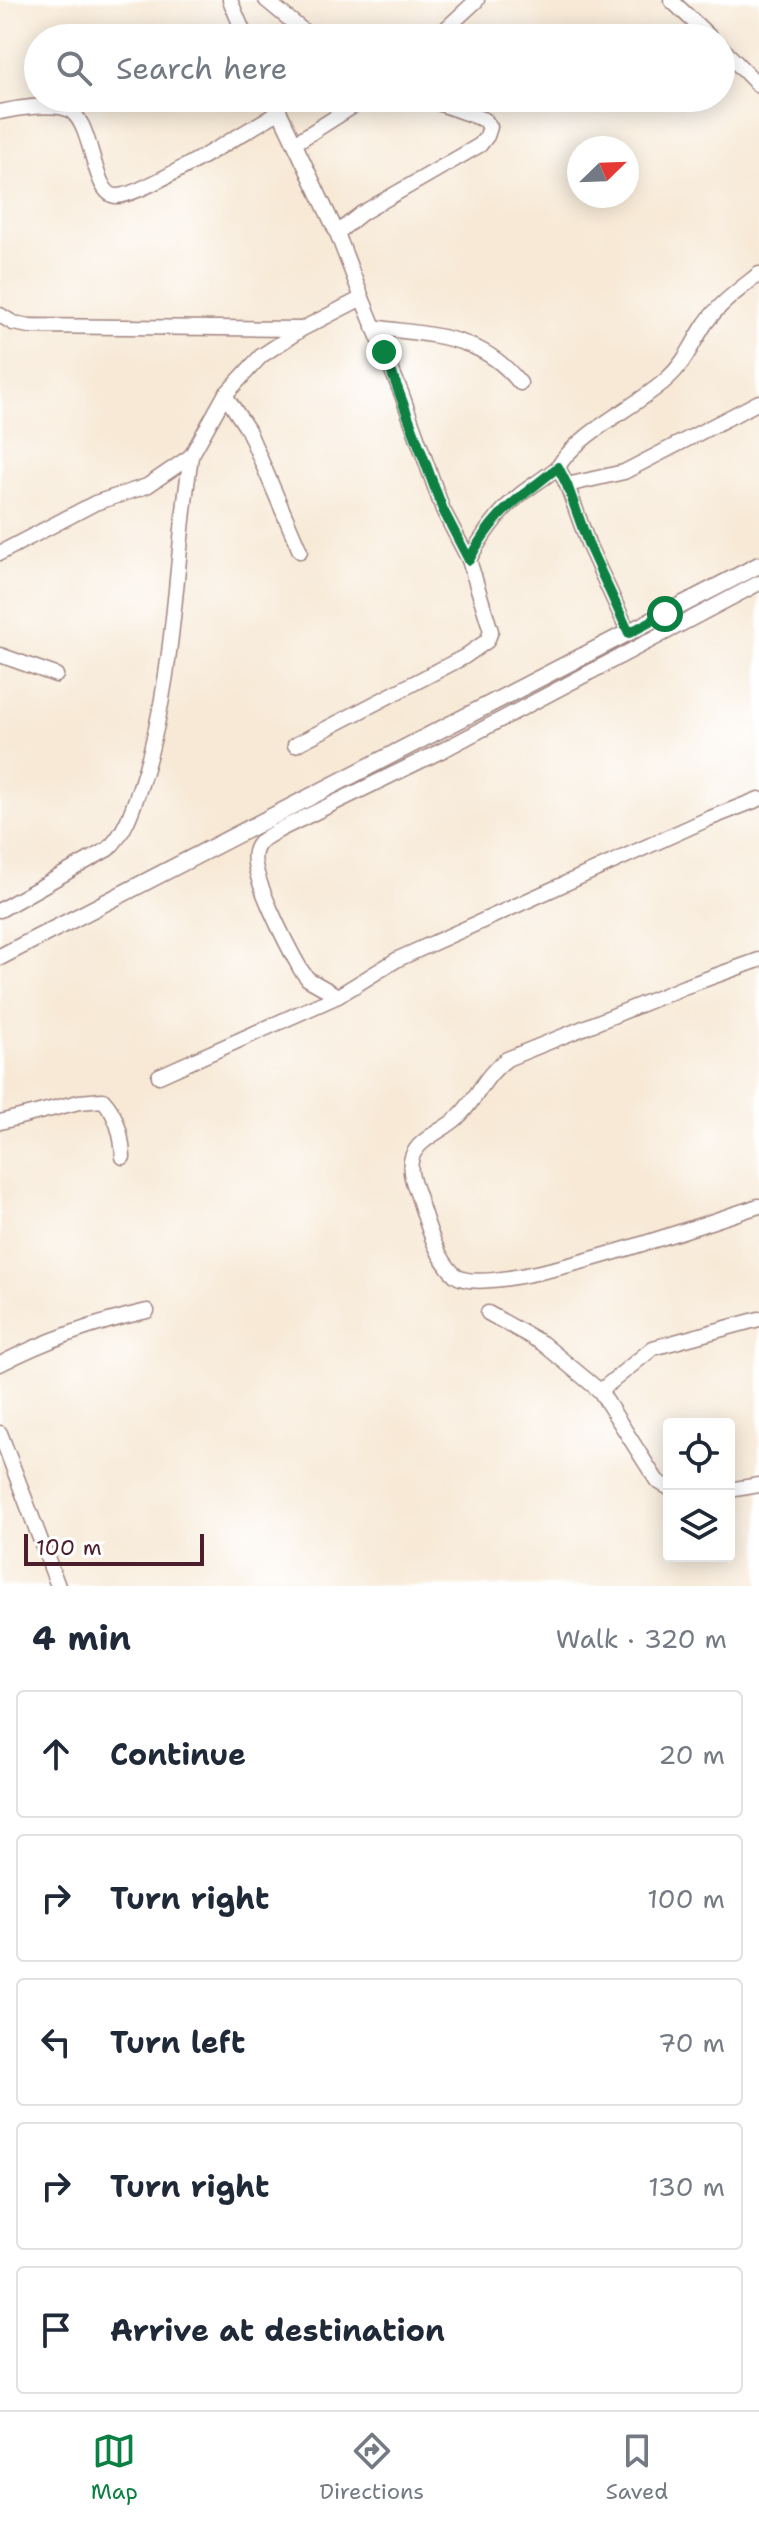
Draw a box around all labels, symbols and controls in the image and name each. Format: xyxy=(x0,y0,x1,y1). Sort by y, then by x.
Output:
search box xyxy=(24,24,735,112)
icon: search xyxy=(52,46,96,90)
text: Search here xyxy=(116,48,287,89)
north arrow xyxy=(567,136,639,208)
route end xyxy=(366,334,402,370)
route start xyxy=(647,596,683,632)
map controls xyxy=(663,1418,735,1562)
button: locate xyxy=(663,1418,735,1490)
button: layers xyxy=(663,1490,735,1562)
scale bar xyxy=(24,1530,204,1566)
text: 100 m xyxy=(36,1533,102,1562)
text: 4 min xyxy=(32,1615,131,1661)
text: Walk · 320 m xyxy=(556,1621,727,1656)
icon: ahead xyxy=(34,1732,78,1776)
text: Continue xyxy=(110,1734,246,1775)
text: 20 m xyxy=(658,1737,725,1772)
icon: right xyxy=(34,1876,78,1920)
text: Turn right xyxy=(110,1878,269,1919)
text: 100 m xyxy=(647,1881,725,1916)
icon: left xyxy=(34,2020,78,2064)
text: Turn left xyxy=(110,2022,245,2063)
text: 70 m xyxy=(658,2025,725,2060)
icon: right xyxy=(34,2164,78,2208)
text: Turn right xyxy=(110,2166,269,2207)
text: 130 m xyxy=(648,2169,725,2204)
icon: arrive xyxy=(34,2308,78,2352)
text: Arrive at destination xyxy=(110,2310,445,2351)
tab: Map xyxy=(91,2429,138,2506)
tab: Directions xyxy=(319,2429,424,2506)
tab: Saved xyxy=(606,2429,668,2506)

